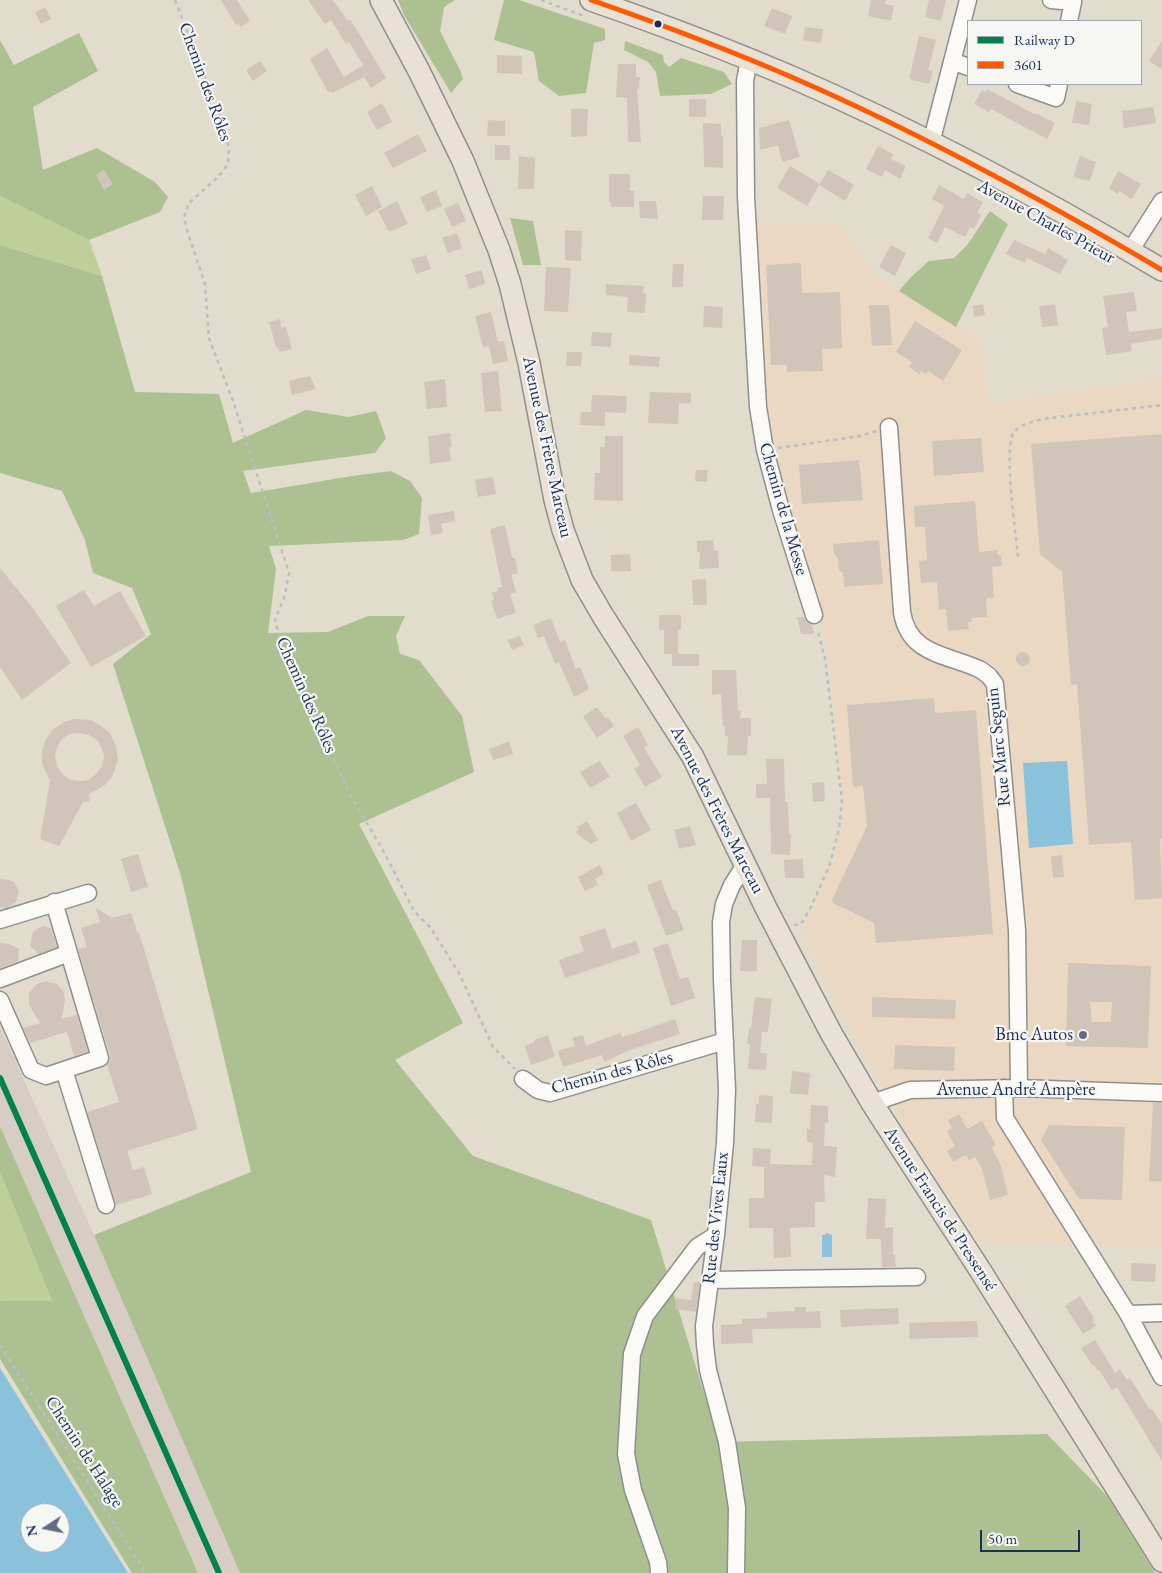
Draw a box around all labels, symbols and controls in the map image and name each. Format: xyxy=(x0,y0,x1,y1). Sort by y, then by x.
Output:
unlabelled marker xyxy=(653,19,663,29)
street label: Chemin des Rôles xyxy=(174,20,236,144)
legend xyxy=(967,20,1142,85)
text: Railway D xyxy=(1014,30,1075,49)
text: 3601 xyxy=(1014,55,1043,74)
street label: Avenue Charles Prieur xyxy=(973,175,1119,269)
street label: Avenue des Frères Marceau xyxy=(517,354,577,540)
street label: Chemin de la Messe xyxy=(754,440,812,578)
street label: Chemin des Rôles xyxy=(271,634,341,756)
street label: Rue Marc Seguin xyxy=(982,686,1016,808)
street label: Avenue des Frères Marceau xyxy=(665,723,769,897)
place label: Bmc Autos xyxy=(995,1024,1073,1046)
marker: Bmc Autos xyxy=(1077,1029,1089,1041)
street label: Chemin des Rôles xyxy=(549,1046,675,1100)
street label: Avenue André Ampère xyxy=(937,1079,1095,1101)
street label: Avenue Francis de Pressensé xyxy=(879,1123,1001,1295)
street label: Rue des Vives Eaux xyxy=(698,1151,734,1285)
street label: Chemin de Halage xyxy=(40,1392,128,1512)
north arrow xyxy=(20,1503,70,1553)
scale bar xyxy=(982,1520,1082,1552)
text: N xyxy=(21,1523,41,1538)
text: 50 m xyxy=(988,1529,1017,1548)

